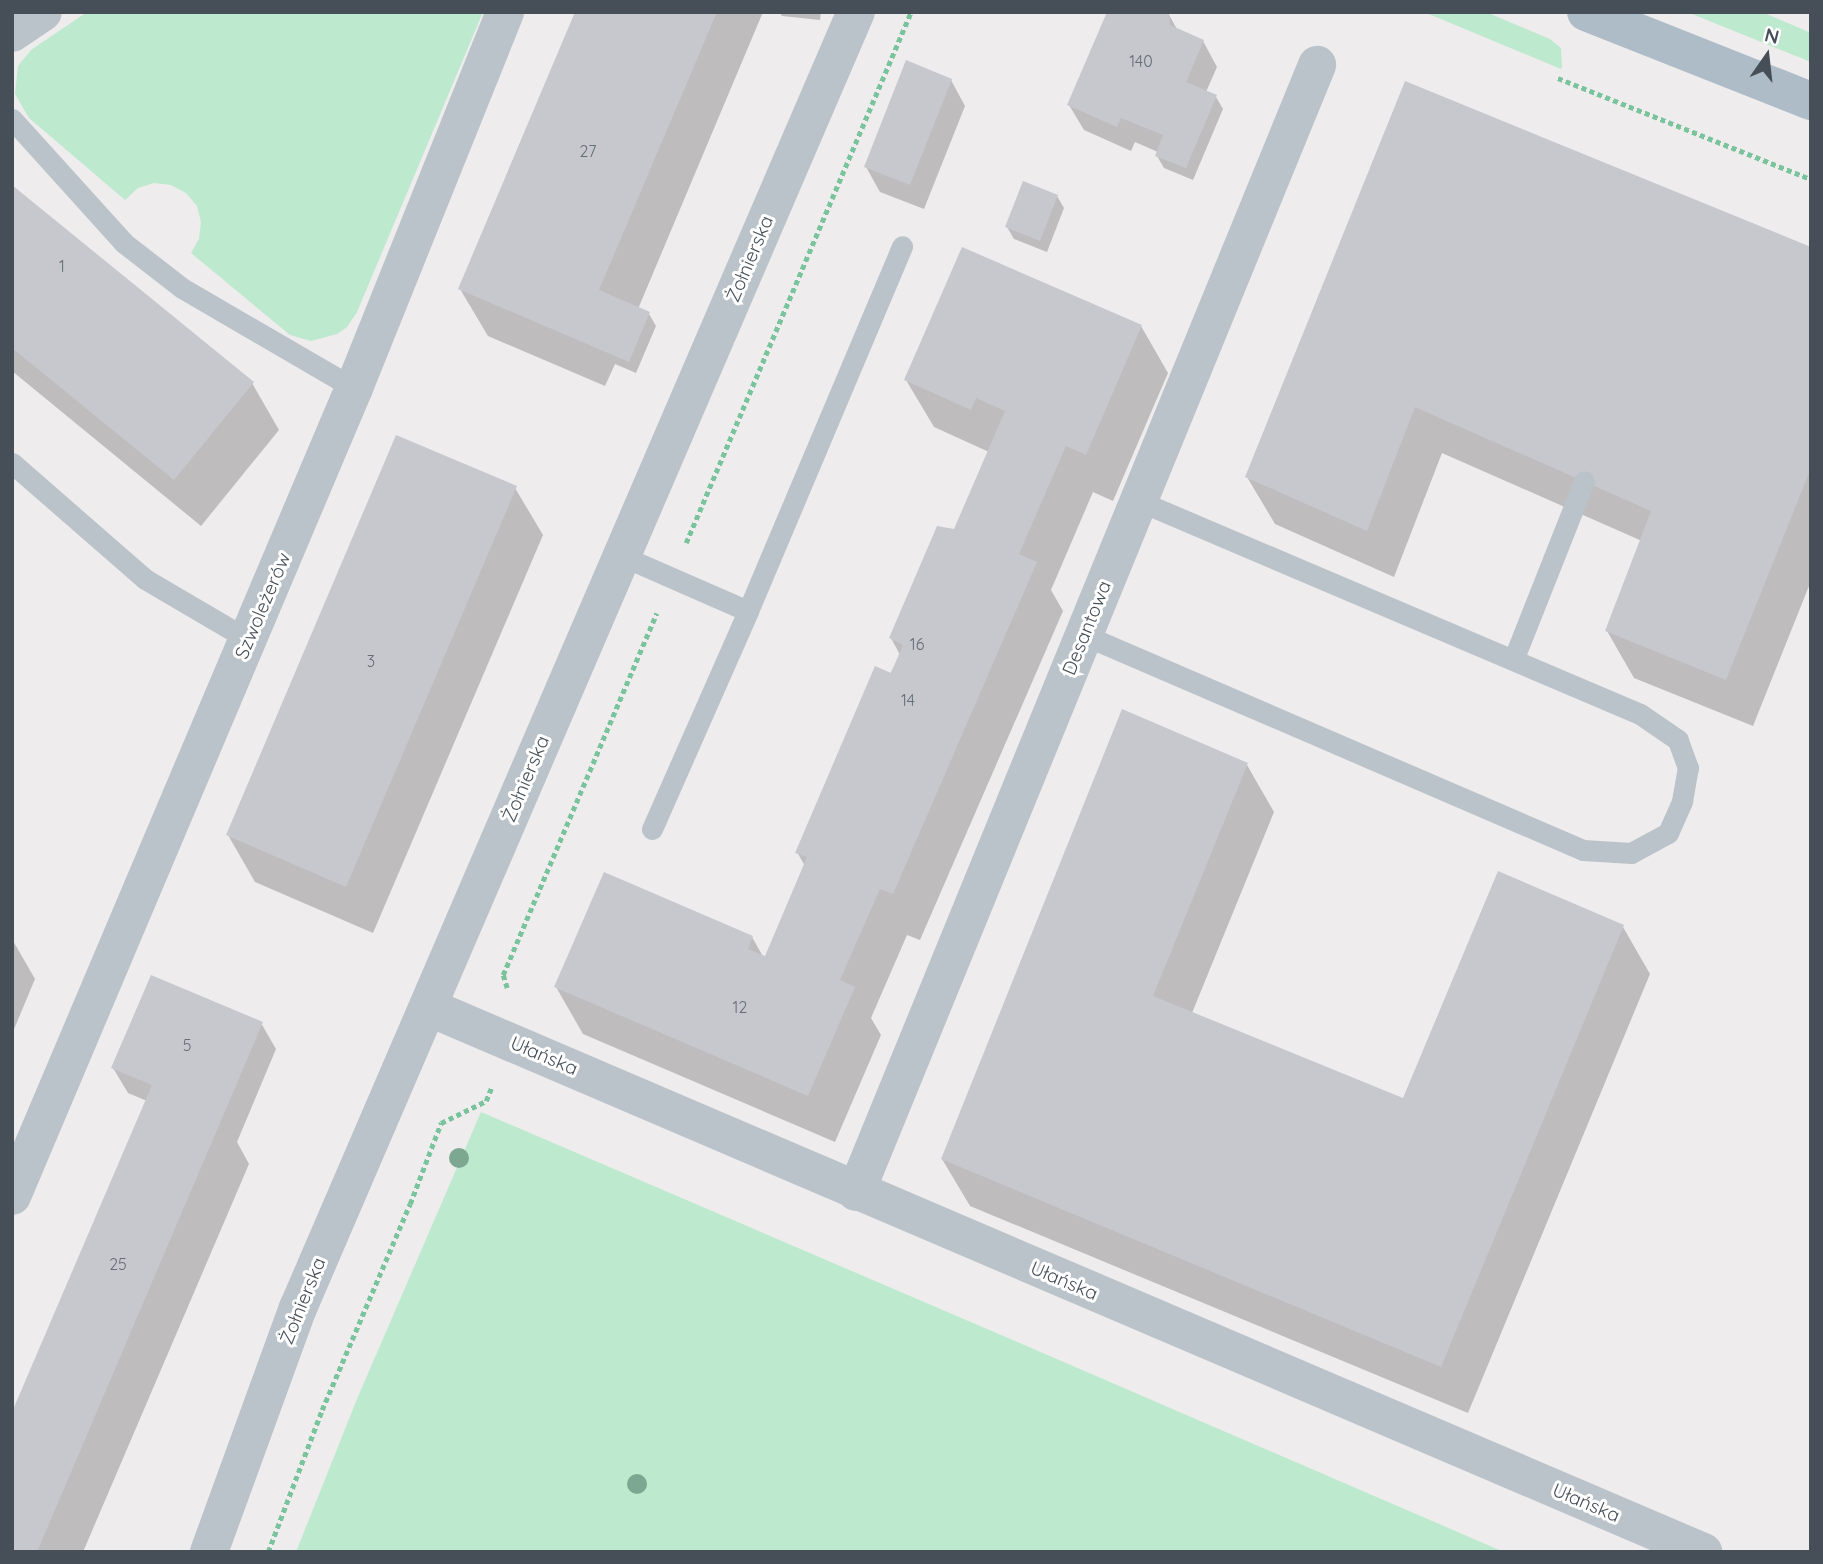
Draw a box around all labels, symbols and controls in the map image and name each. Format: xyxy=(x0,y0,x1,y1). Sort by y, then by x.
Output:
north arrow xyxy=(1732,21,1802,91)
text: N xyxy=(1762,22,1782,49)
house number: 140 xyxy=(1129,51,1153,71)
house number: 27 xyxy=(580,141,596,161)
street label: Żołnierska xyxy=(722,212,778,306)
house number: 1 xyxy=(59,256,65,276)
street label: Szwoleżerów xyxy=(230,549,296,663)
street label: Desantowa xyxy=(1058,577,1116,679)
house number: 16 xyxy=(910,634,924,654)
house number: 3 xyxy=(367,651,375,671)
house number: 14 xyxy=(901,690,915,710)
street label: Żołnierska xyxy=(498,732,554,826)
house number: 12 xyxy=(733,997,747,1017)
street label: Ułańska xyxy=(507,1032,581,1080)
house number: 5 xyxy=(183,1035,191,1055)
house number: 25 xyxy=(109,1254,127,1274)
street label: Żołnierska xyxy=(275,1254,331,1348)
street label: Ułańska xyxy=(1027,1257,1101,1305)
street label: Ułańska xyxy=(1549,1479,1623,1527)

